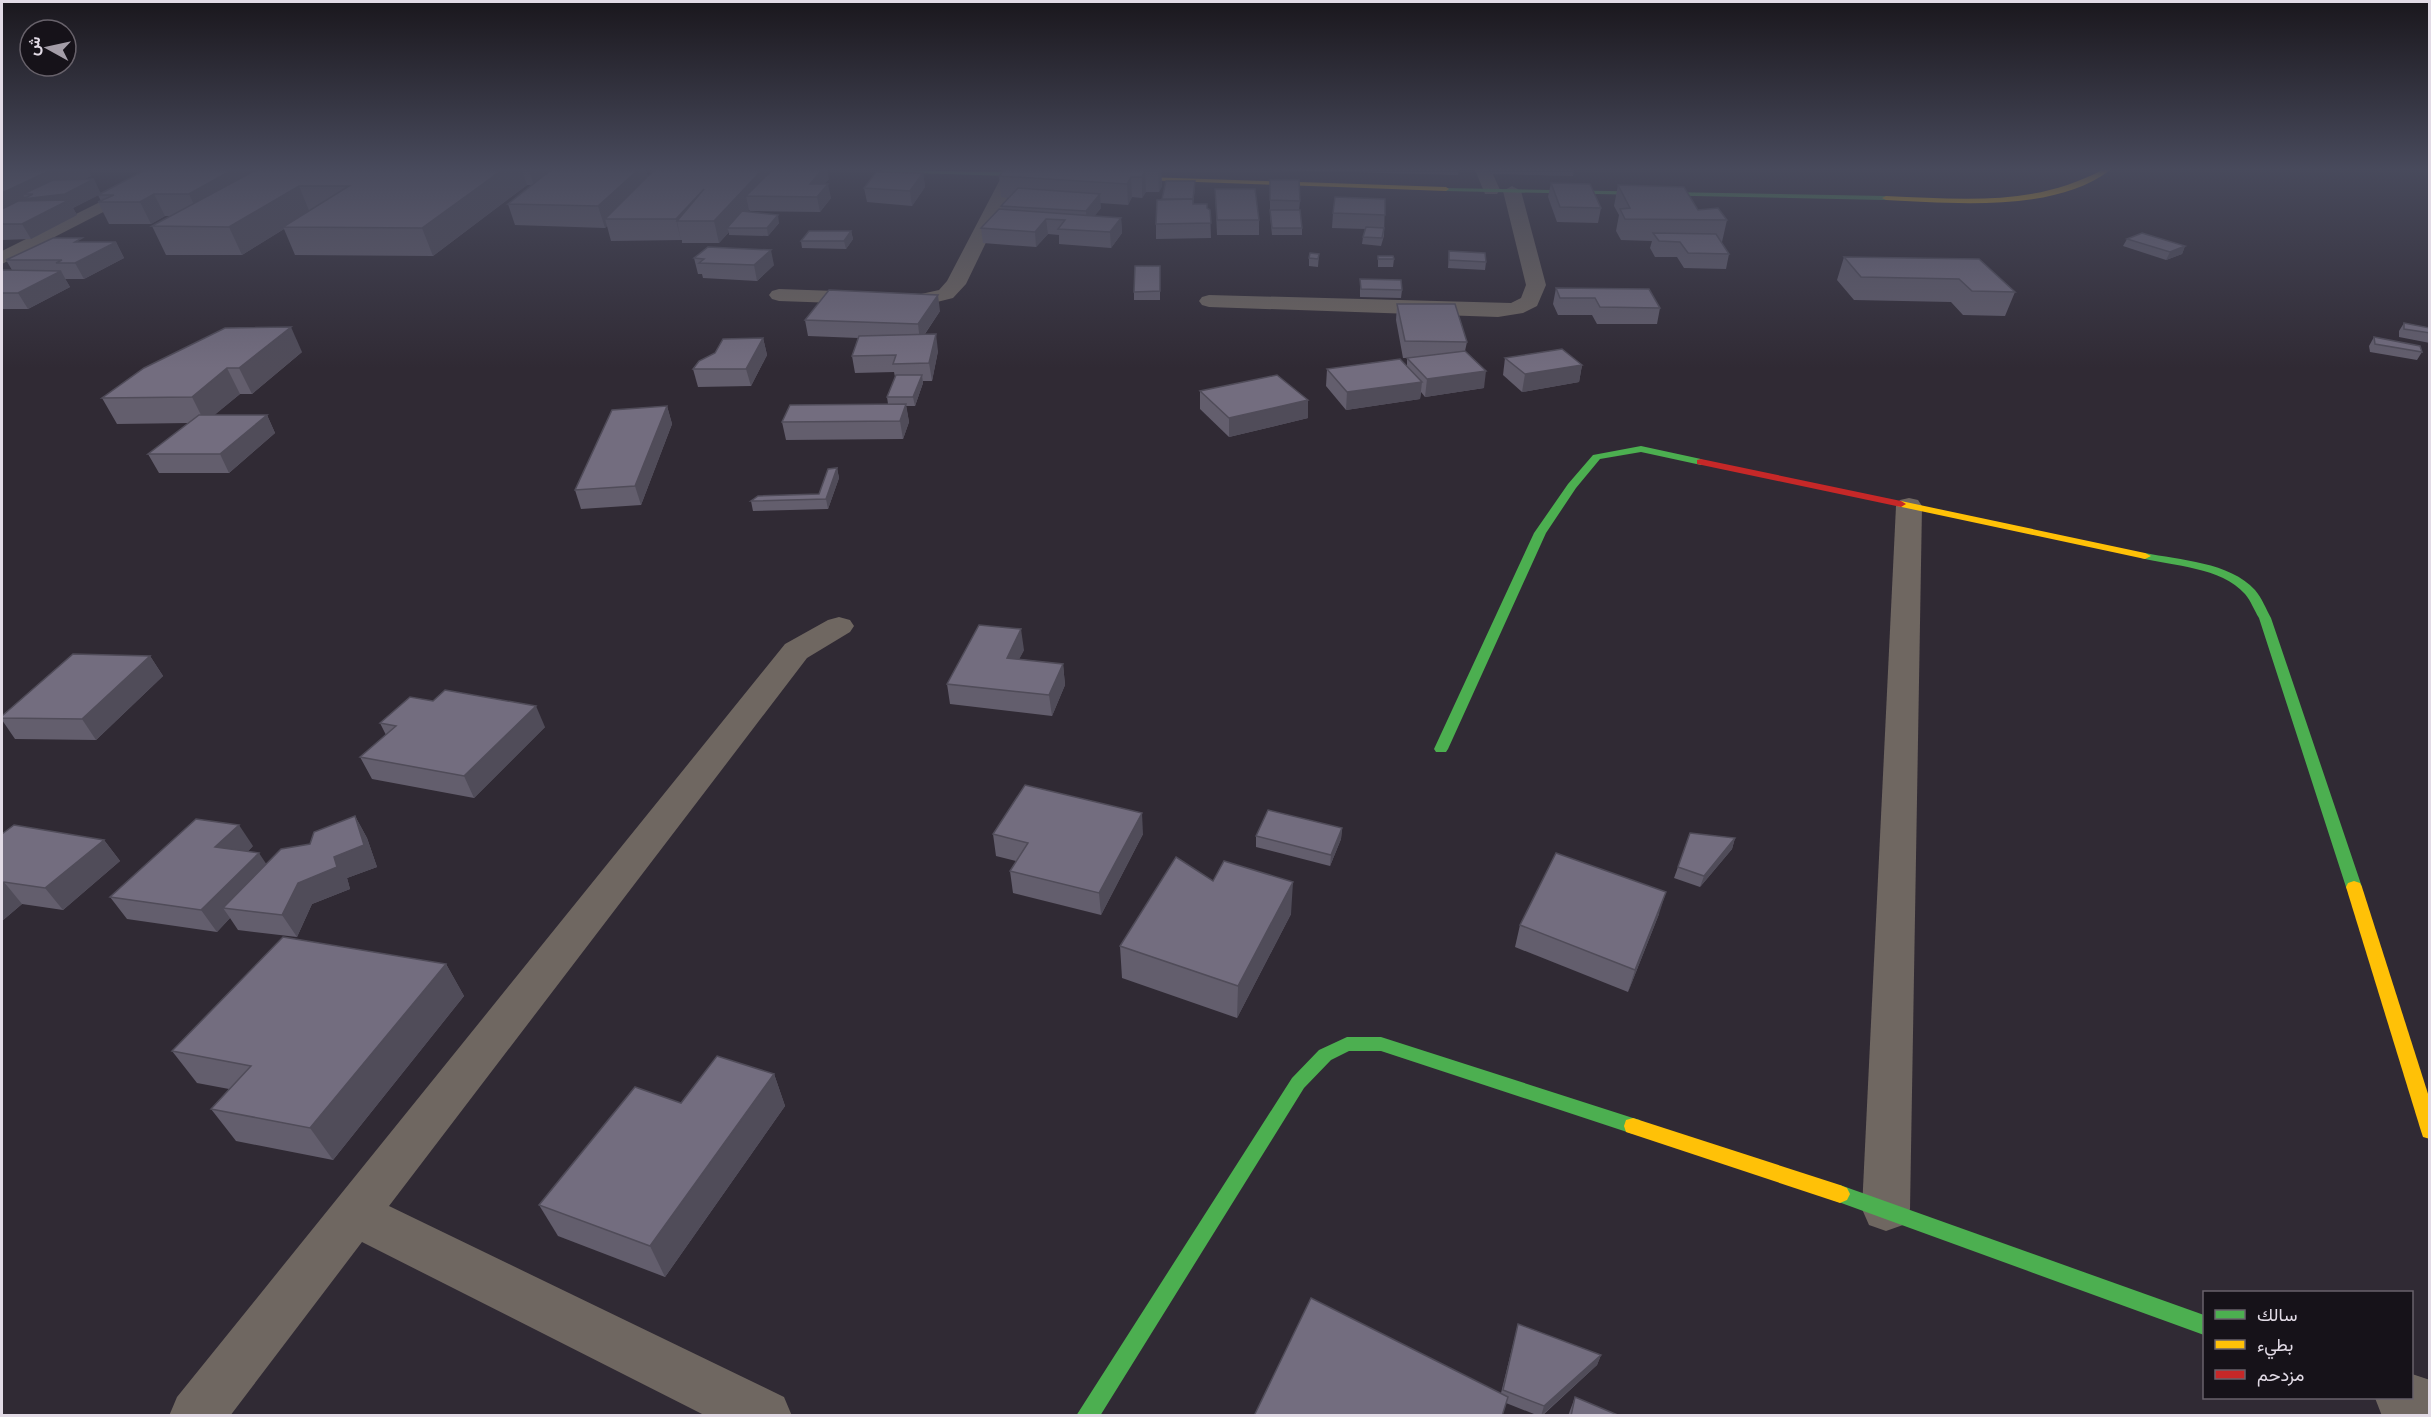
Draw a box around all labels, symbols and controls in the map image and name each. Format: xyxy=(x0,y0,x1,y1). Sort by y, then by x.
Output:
north arrow xyxy=(18,18,78,78)
text: ش xyxy=(23,35,44,57)
legend xyxy=(2203,1291,2413,1399)
text: سالك xyxy=(2257,1304,2297,1325)
text: بطيء xyxy=(2257,1334,2293,1360)
text: مزدحم xyxy=(2257,1364,2304,1387)

